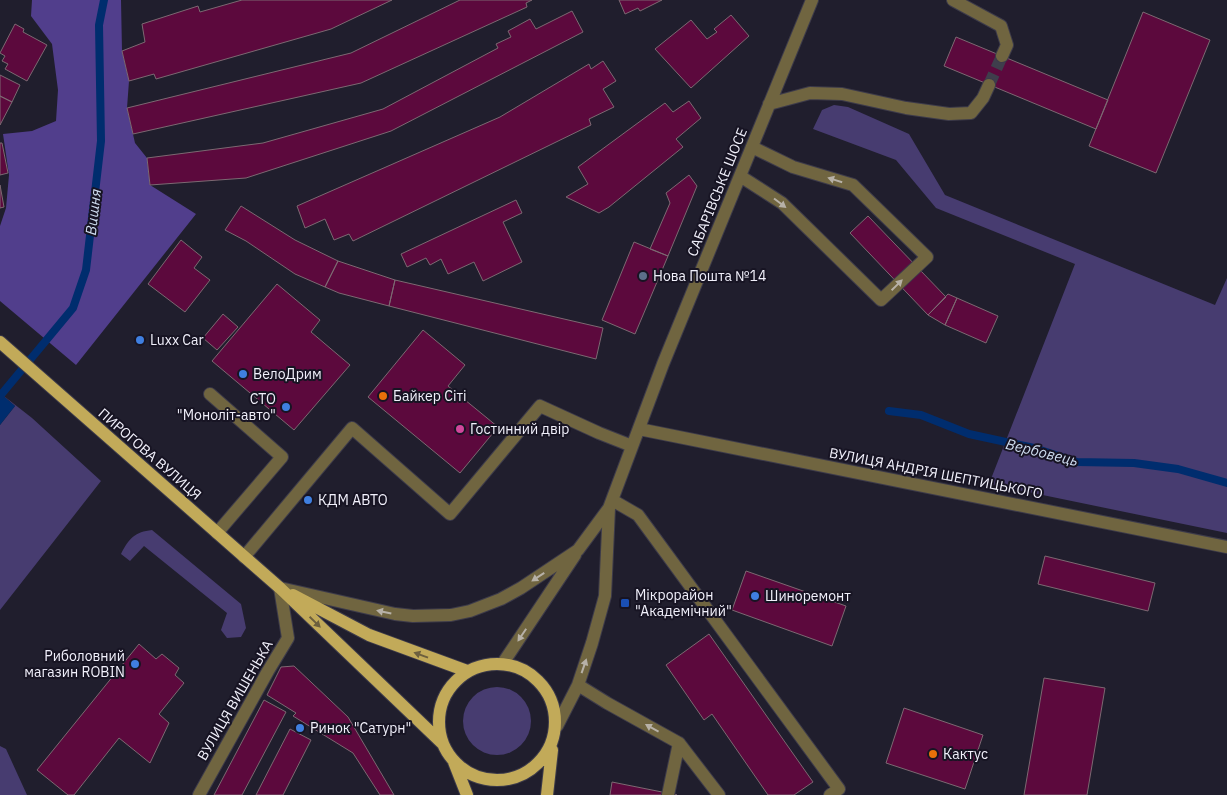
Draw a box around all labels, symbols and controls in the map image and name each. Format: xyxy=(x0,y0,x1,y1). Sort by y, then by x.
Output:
street label: САБАРІВСЬКЕ ШОСЕ xyxy=(683,125,751,259)
one-way arrow xyxy=(828,175,843,183)
water label: Вишня xyxy=(81,188,105,236)
one-way arrow xyxy=(774,197,787,208)
place label: Нова Пошта №14 xyxy=(653,267,766,285)
marker: Нова Пошта №14 xyxy=(637,270,649,282)
one-way arrow xyxy=(891,279,903,291)
place label: Luxx Car xyxy=(150,331,204,349)
marker: Luxx Car xyxy=(134,334,146,346)
place label: ВелоДрим xyxy=(253,365,322,383)
marker: ВелоДрим xyxy=(237,368,249,380)
place label: Байкер Сіті xyxy=(393,387,467,405)
place label: СТО "Моноліт-авто" xyxy=(177,390,276,424)
marker: Байкер Сіті xyxy=(377,390,389,402)
marker: СТО "Моноліт-авто" xyxy=(280,401,292,413)
street label: ПИРОГОВА ВУЛИЦЯ xyxy=(95,404,205,504)
place label: Гостинний двір xyxy=(470,420,569,438)
marker: Гостинний двір xyxy=(454,423,466,435)
water label: Вербовець xyxy=(1004,434,1080,470)
street label: ВУЛИЦЯ АНДРІЯ ШЕПТИЦЬКОГО xyxy=(828,443,1044,503)
place label: КДМ АВТО xyxy=(318,491,388,509)
marker: КДМ АВТО xyxy=(302,494,314,506)
one-way arrow xyxy=(531,572,544,582)
place label: Мікрорайон "Академічний" xyxy=(635,586,732,620)
place label: Шиноремонт xyxy=(765,587,851,605)
marker: Шиноремонт xyxy=(749,590,761,602)
marker: Мікрорайон "Академічний" xyxy=(619,597,631,609)
one-way arrow xyxy=(377,608,392,616)
one-way arrow xyxy=(309,616,321,628)
one-way arrow xyxy=(517,628,527,642)
street label: ВУЛИЦЯ ВИШЕНЬКА xyxy=(193,637,277,763)
place label: Риболовний магазин ROBIN xyxy=(24,647,125,681)
one-way arrow xyxy=(414,650,428,658)
marker: Риболовний магазин ROBIN xyxy=(129,658,141,670)
one-way arrow xyxy=(581,658,589,673)
place label: Ринок "Сатурн" xyxy=(310,719,411,737)
marker: Ринок "Сатурн" xyxy=(294,722,306,734)
one-way arrow xyxy=(645,724,659,732)
place label: Кактус xyxy=(943,745,988,763)
marker: Кактус xyxy=(927,748,939,760)

